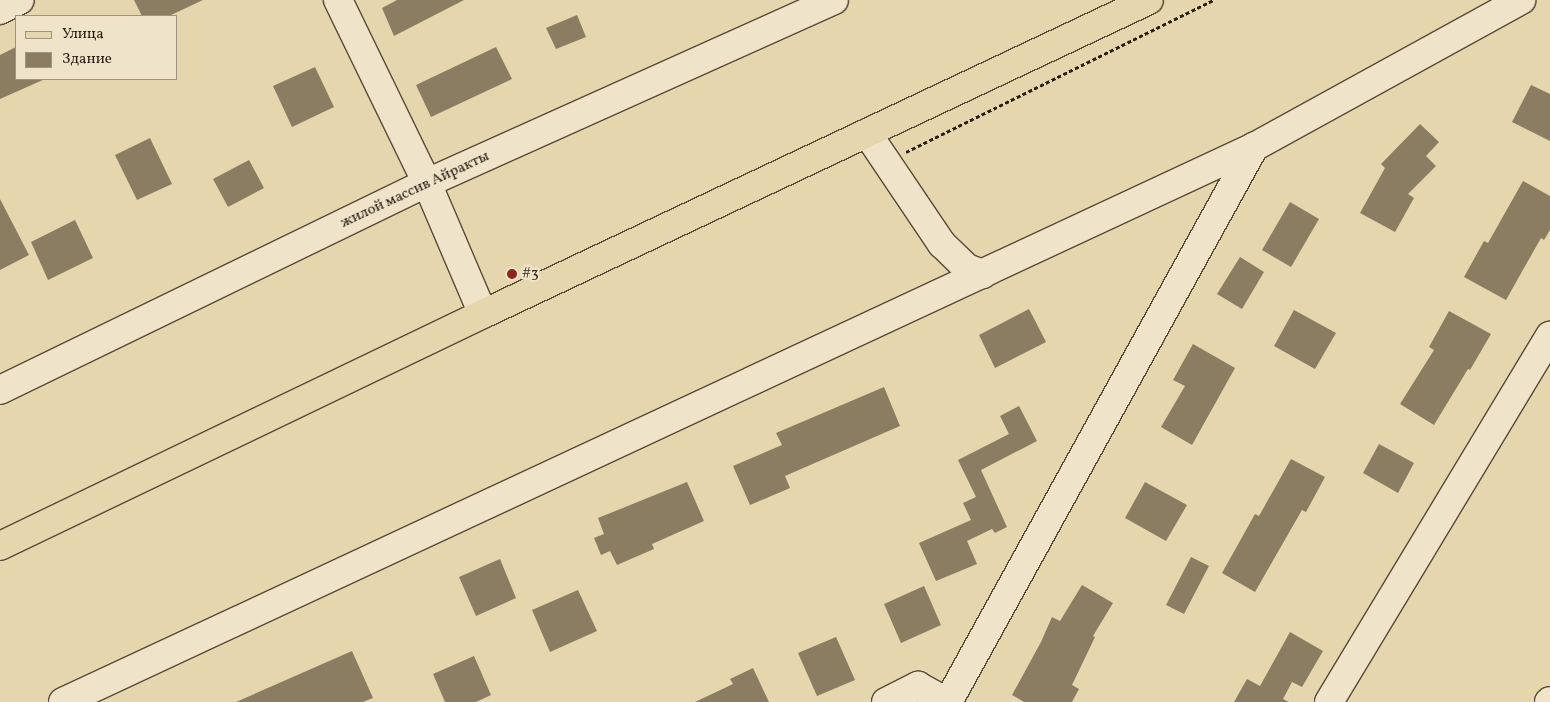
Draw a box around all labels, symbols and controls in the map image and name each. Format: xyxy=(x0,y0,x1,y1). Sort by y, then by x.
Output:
legend xyxy=(15,15,178,80)
text: Улица xyxy=(62,24,104,45)
text: Здание xyxy=(62,49,112,70)
street label: жилой массив Айракты xyxy=(338,148,492,232)
place label: #3 xyxy=(522,265,539,283)
marker: #3 xyxy=(506,268,518,280)

